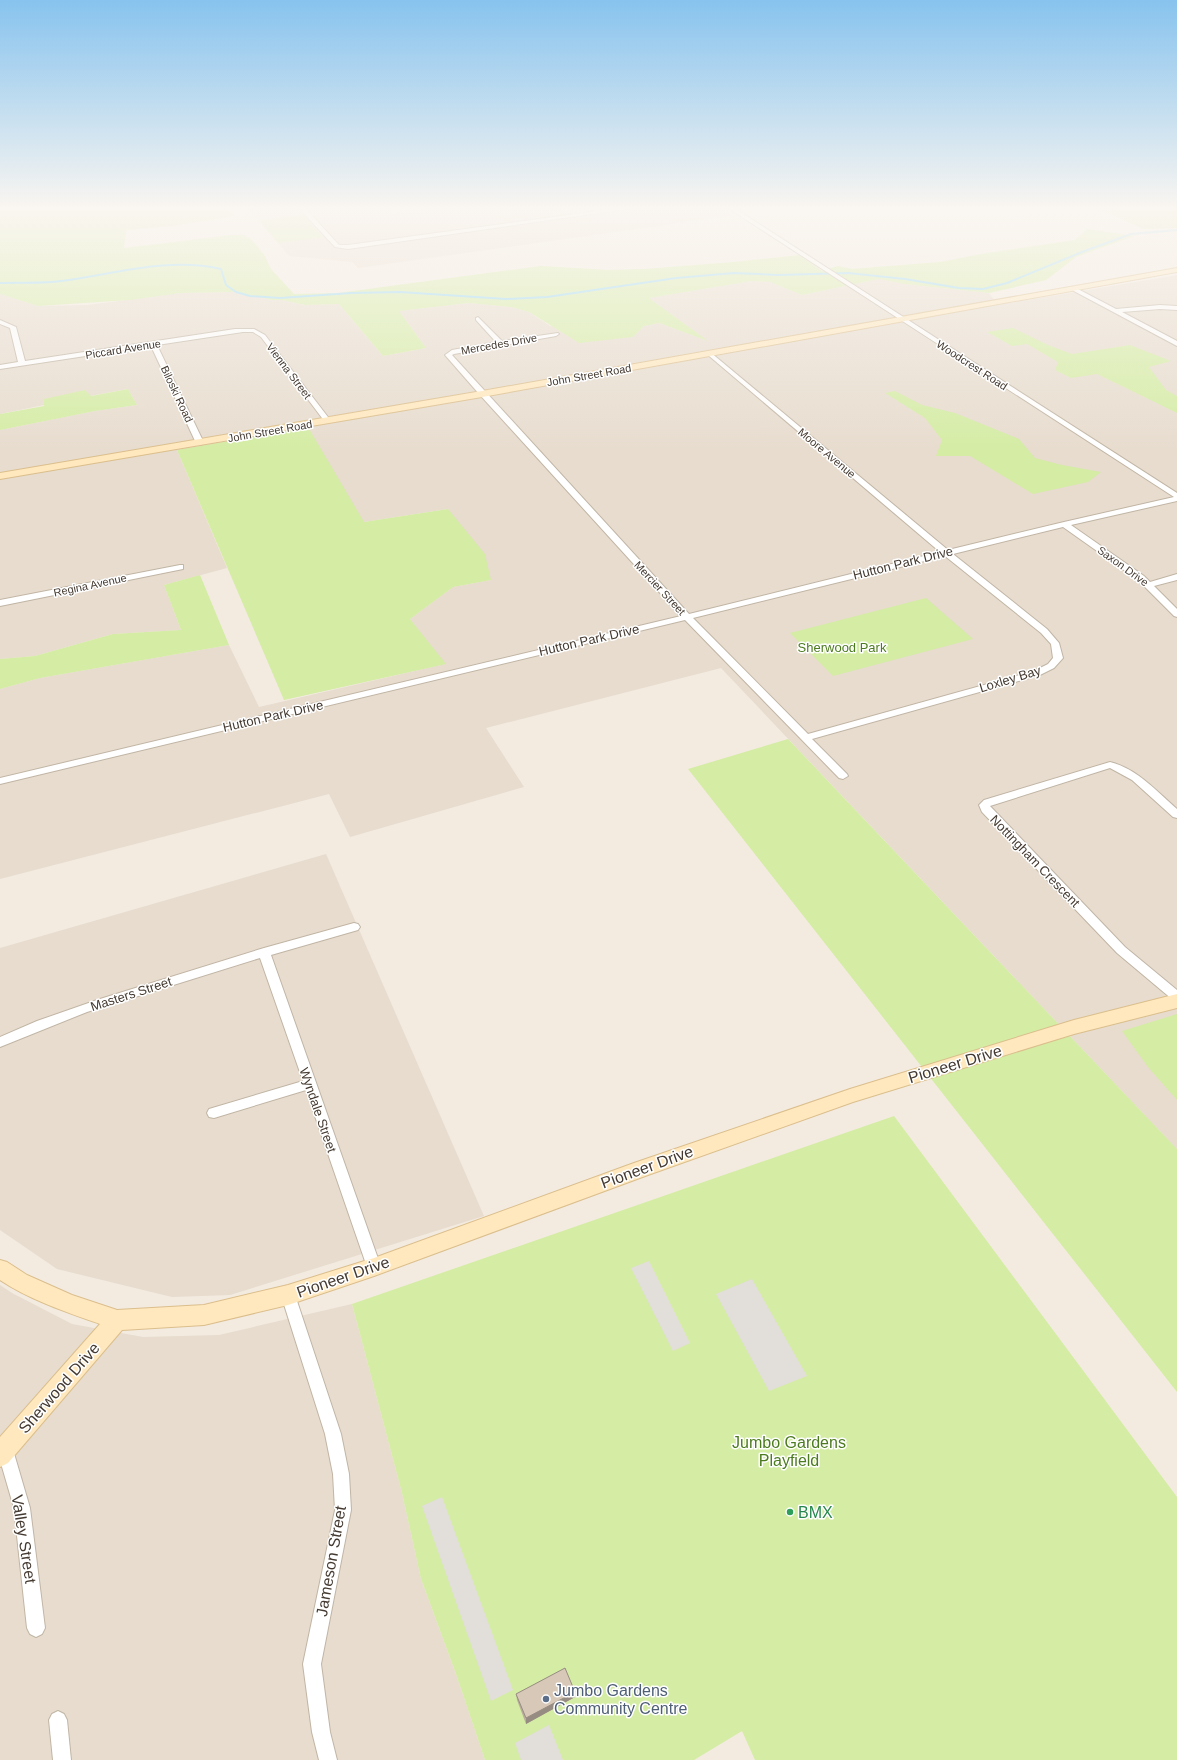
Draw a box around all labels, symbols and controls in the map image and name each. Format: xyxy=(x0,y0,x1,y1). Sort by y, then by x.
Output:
street label: Mercedes Drive xyxy=(460,331,538,357)
street label: Piccard Avenue xyxy=(84,337,162,361)
street label: Woodcrest Road xyxy=(934,338,1010,392)
street label: Vienna Street xyxy=(264,341,314,401)
street label: John Street Road xyxy=(546,362,632,388)
street label: Biloski Road xyxy=(159,364,195,424)
street label: John Street Road xyxy=(227,418,313,444)
street label: Moore Avenue xyxy=(796,426,858,480)
street label: Hutton Park Drive xyxy=(851,543,955,583)
street label: Saxon Drive xyxy=(1095,544,1151,588)
street label: Mercier Street xyxy=(632,559,688,617)
street label: Regina Avenue xyxy=(52,571,128,599)
street label: Hutton Park Drive xyxy=(537,621,641,659)
park label: Sherwood Park xyxy=(798,640,887,655)
street label: Loxley Bay xyxy=(977,662,1043,695)
street label: Hutton Park Drive xyxy=(221,697,325,735)
street label: Nottingham Crescent xyxy=(987,812,1083,910)
street label: Masters Street xyxy=(88,974,174,1014)
street label: Pioneer Drive xyxy=(906,1042,1004,1086)
street label: Wyndale Street xyxy=(296,1066,340,1155)
street label: Pioneer Drive xyxy=(599,1142,696,1192)
street label: Pioneer Drive xyxy=(294,1253,392,1301)
street label: Sherwood Drive xyxy=(15,1339,103,1437)
park label: Jumbo Gardens Playfield xyxy=(732,1434,846,1469)
street label: Valley Street xyxy=(9,1493,39,1585)
street label: Jameson Street xyxy=(313,1504,349,1618)
place label: BMX xyxy=(798,1504,833,1521)
marker: BMX xyxy=(785,1507,795,1517)
place label: Jumbo Gardens Community Centre xyxy=(554,1682,687,1717)
marker: Jumbo Gardens Community Centre xyxy=(541,1694,551,1704)

